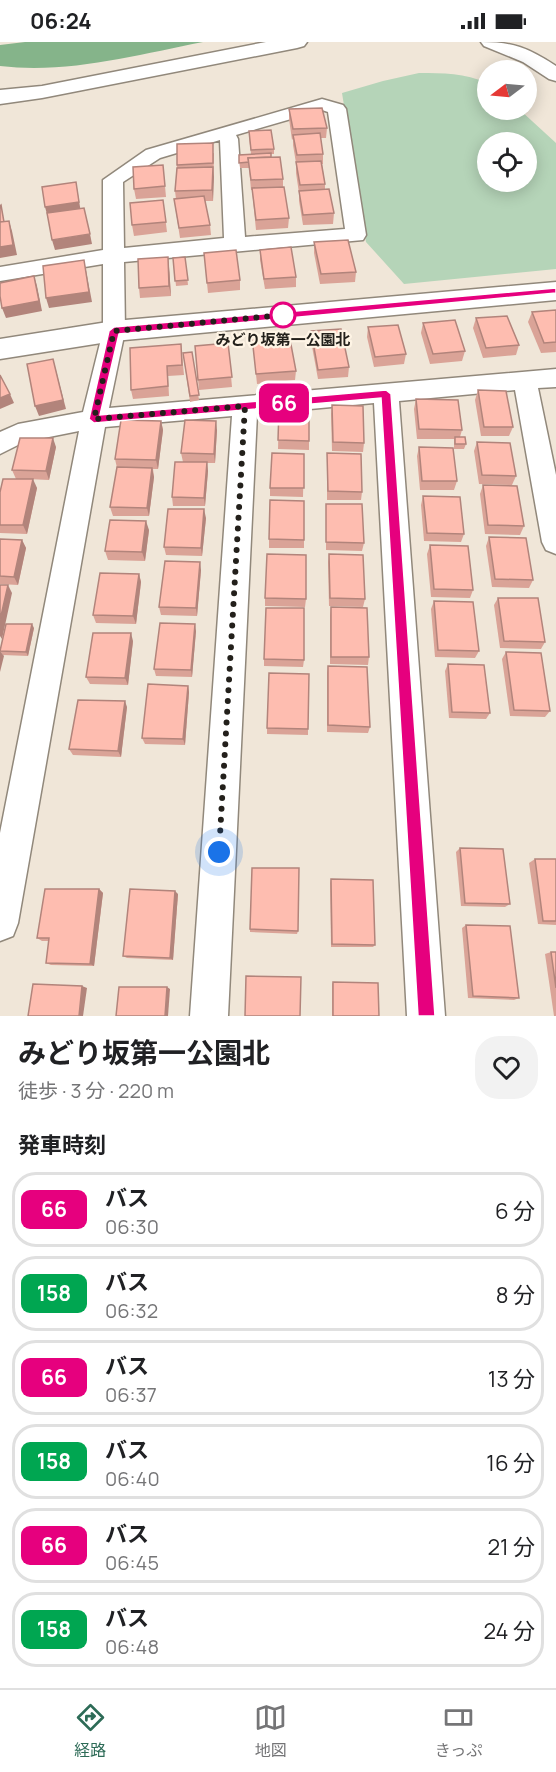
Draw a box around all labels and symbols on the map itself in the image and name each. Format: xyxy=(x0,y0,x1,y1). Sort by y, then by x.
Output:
north arrow xyxy=(477,60,537,120)
marker: みどり坂第一公園北 xyxy=(270,302,296,328)
place label: みどり坂第一公園北 xyxy=(215,329,351,350)
line badge: 66 xyxy=(257,384,311,422)
your location xyxy=(204,837,234,867)

